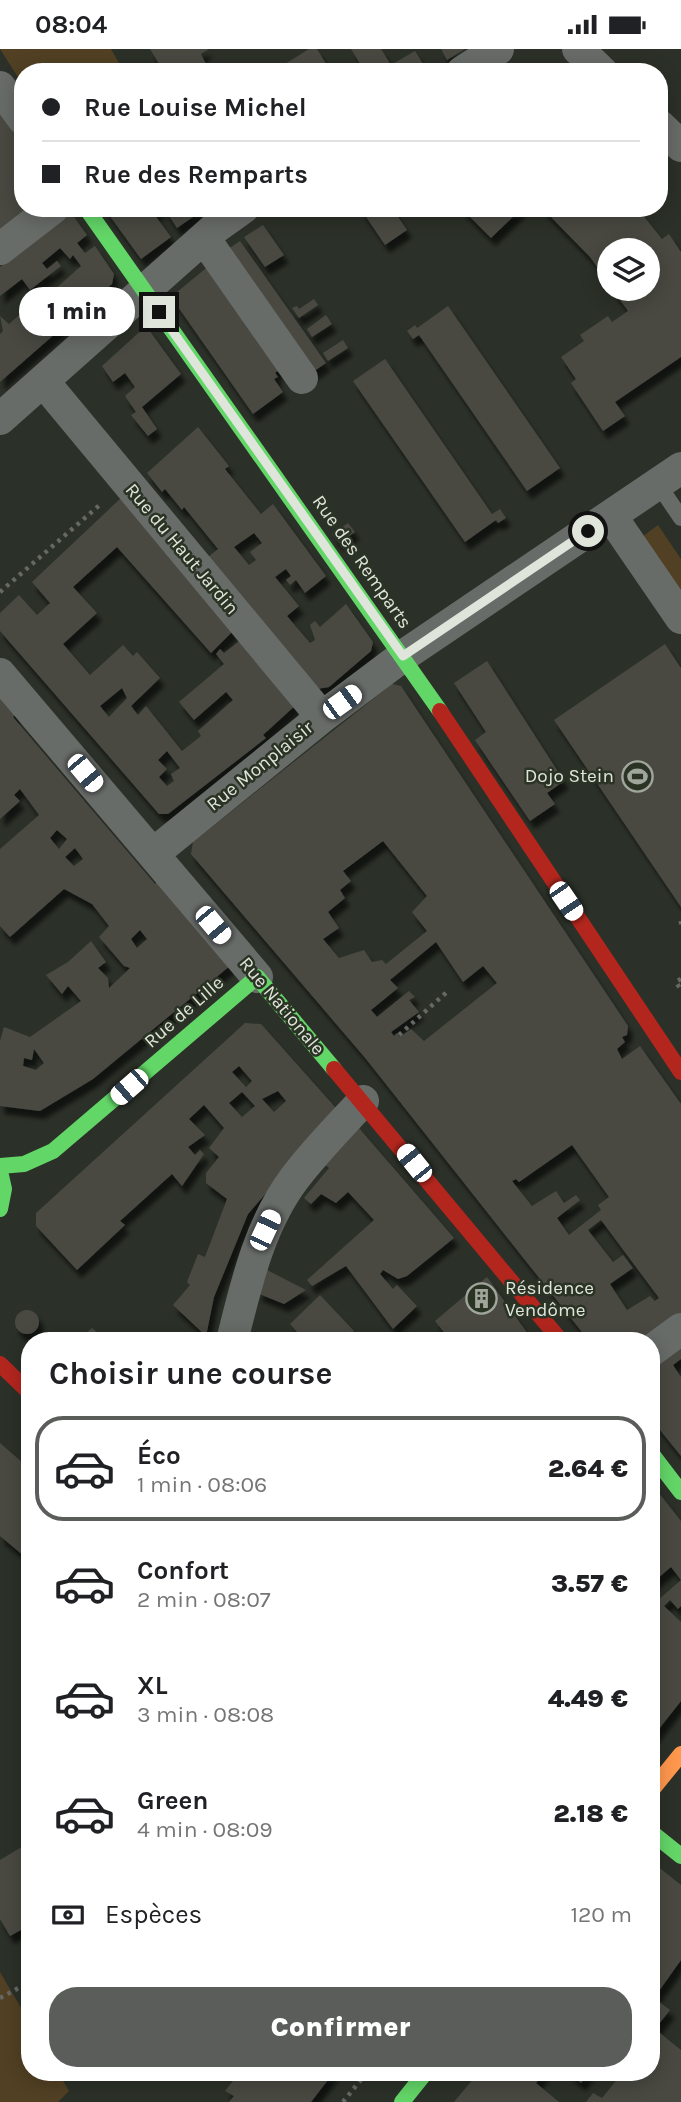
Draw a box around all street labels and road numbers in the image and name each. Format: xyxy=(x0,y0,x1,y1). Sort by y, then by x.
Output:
street label: Rue du Haut Jardin xyxy=(121,479,243,619)
street label: Rue des Remparts xyxy=(308,491,416,633)
street label: Rue Monplaisir xyxy=(202,716,318,816)
street label: Rue Nationale xyxy=(235,953,329,1059)
street label: Rue de Lille xyxy=(140,972,228,1052)

